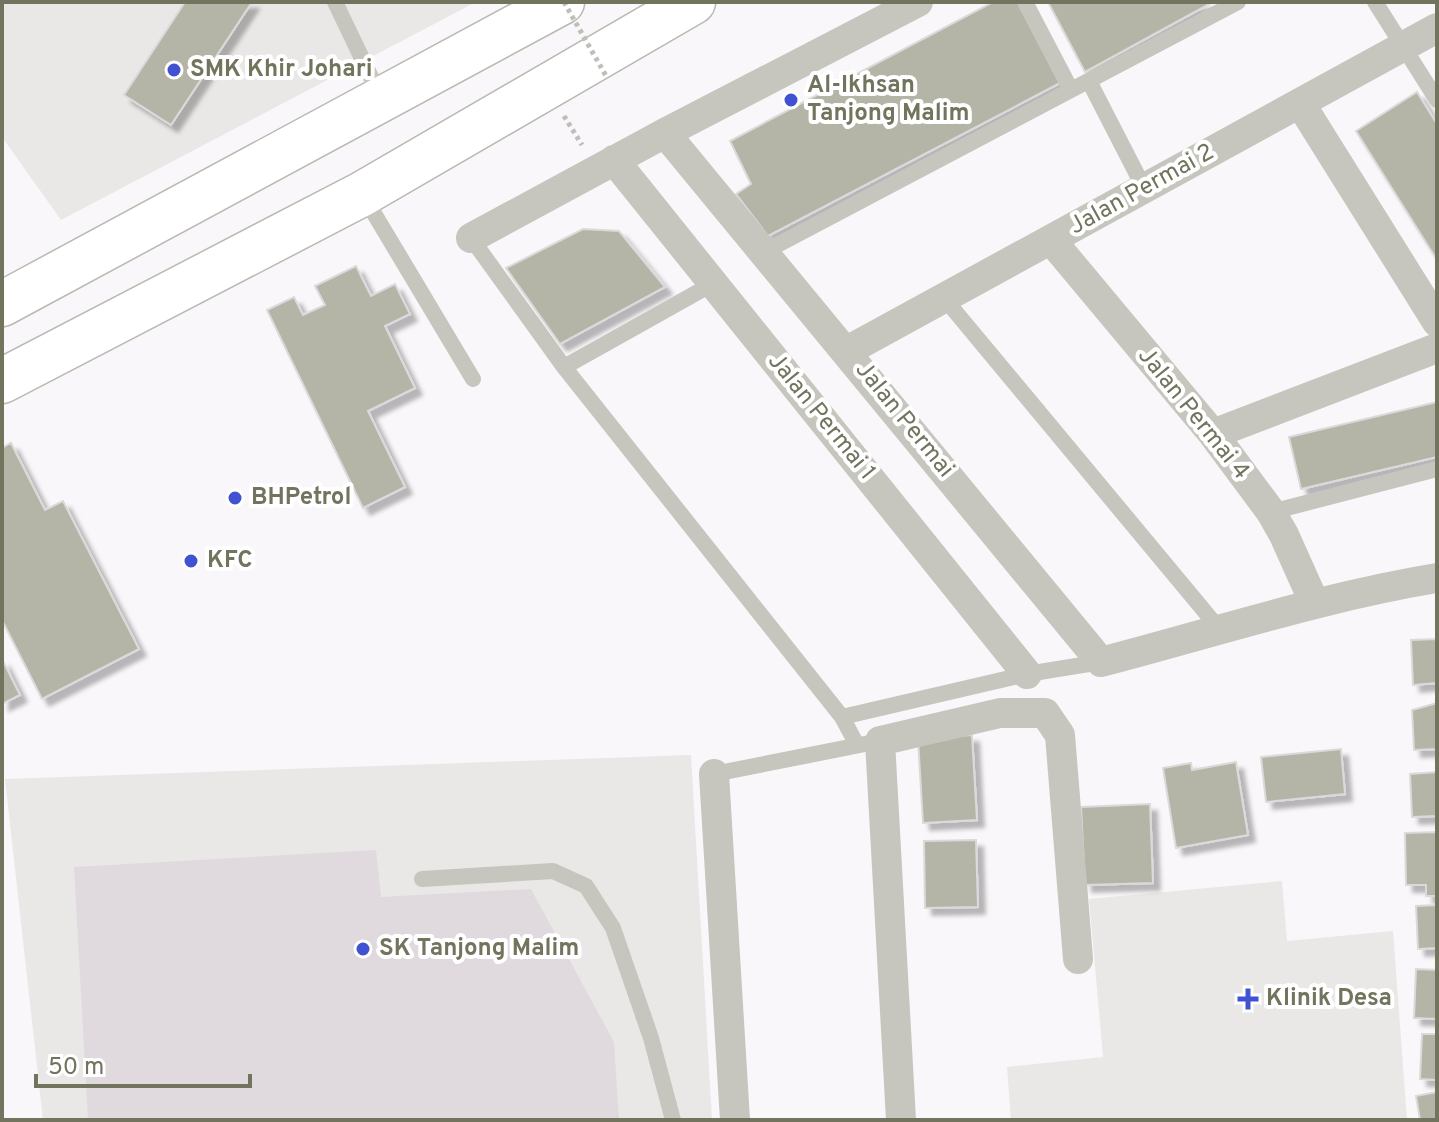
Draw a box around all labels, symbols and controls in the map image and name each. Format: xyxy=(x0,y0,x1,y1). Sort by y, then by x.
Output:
place label: SMK Khir Johari xyxy=(190,55,372,85)
marker: SMK Khir Johari xyxy=(165,61,183,79)
place label: Al-Ikhsan Tanjong Malim xyxy=(807,71,970,129)
marker: Al-Ikhsan Tanjong Malim xyxy=(782,91,800,109)
street label: Jalan Permai 2 xyxy=(1064,138,1220,242)
street label: Jalan Permai 4 xyxy=(1131,342,1255,486)
street label: Jalan Permai 1 xyxy=(760,347,882,487)
street label: Jalan Permai xyxy=(848,356,960,484)
place label: BHPetrol xyxy=(251,483,351,513)
marker: BHPetrol xyxy=(226,489,244,507)
place label: KFC xyxy=(207,546,253,576)
marker: KFC xyxy=(182,552,200,570)
place label: SK Tanjong Malim xyxy=(379,934,579,964)
marker: SK Tanjong Malim xyxy=(354,940,372,958)
place label: Klinik Desa xyxy=(1266,984,1392,1014)
marker: Klinik Desa xyxy=(1237,988,1259,1010)
scale bar xyxy=(36,1038,250,1088)
text: 50 m xyxy=(48,1053,104,1083)

